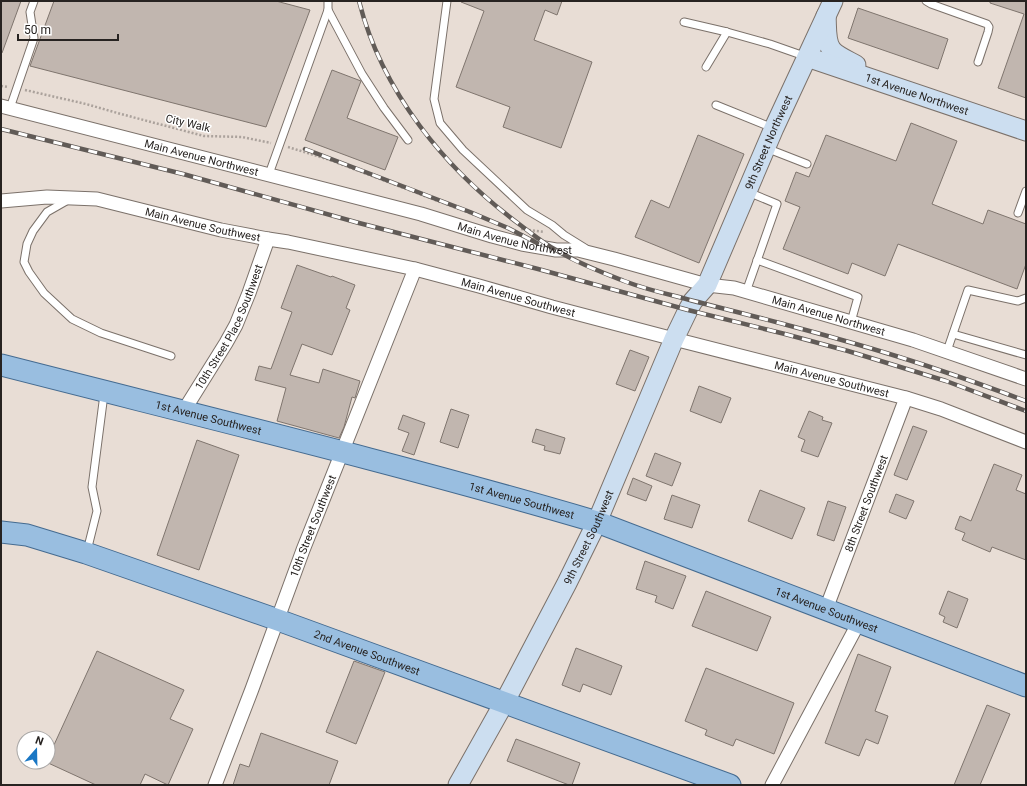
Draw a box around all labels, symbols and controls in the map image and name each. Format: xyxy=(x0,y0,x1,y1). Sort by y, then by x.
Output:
scale bar xyxy=(18,16,118,42)
text: 50 m xyxy=(24,23,51,37)
street label: 1st Avenue Northwest xyxy=(863,71,970,118)
street label: 9th Street Northwest xyxy=(742,93,795,192)
street label: City Walk xyxy=(164,112,212,135)
street label: Main Avenue Northwest xyxy=(143,137,260,179)
street label: Main Avenue Southwest xyxy=(144,205,262,244)
street label: Main Avenue Northwest xyxy=(456,220,572,257)
street label: 10th Street Place Southwest xyxy=(193,262,266,392)
street label: Main Avenue Southwest xyxy=(460,276,577,320)
street label: Main Avenue Northwest xyxy=(771,293,887,339)
street label: Main Avenue Southwest xyxy=(773,359,891,401)
street label: 1st Avenue Southwest xyxy=(154,398,263,438)
street label: 8th Street Southwest xyxy=(842,453,891,554)
street label: 10th Street Southwest xyxy=(288,473,339,579)
street label: 1st Avenue Southwest xyxy=(467,480,576,522)
street label: 9th Street Southwest xyxy=(561,488,617,587)
street label: 1st Avenue Southwest xyxy=(773,585,880,636)
street label: 2nd Avenue Southwest xyxy=(312,628,422,678)
north arrow xyxy=(16,730,56,770)
text: N xyxy=(33,734,45,749)

